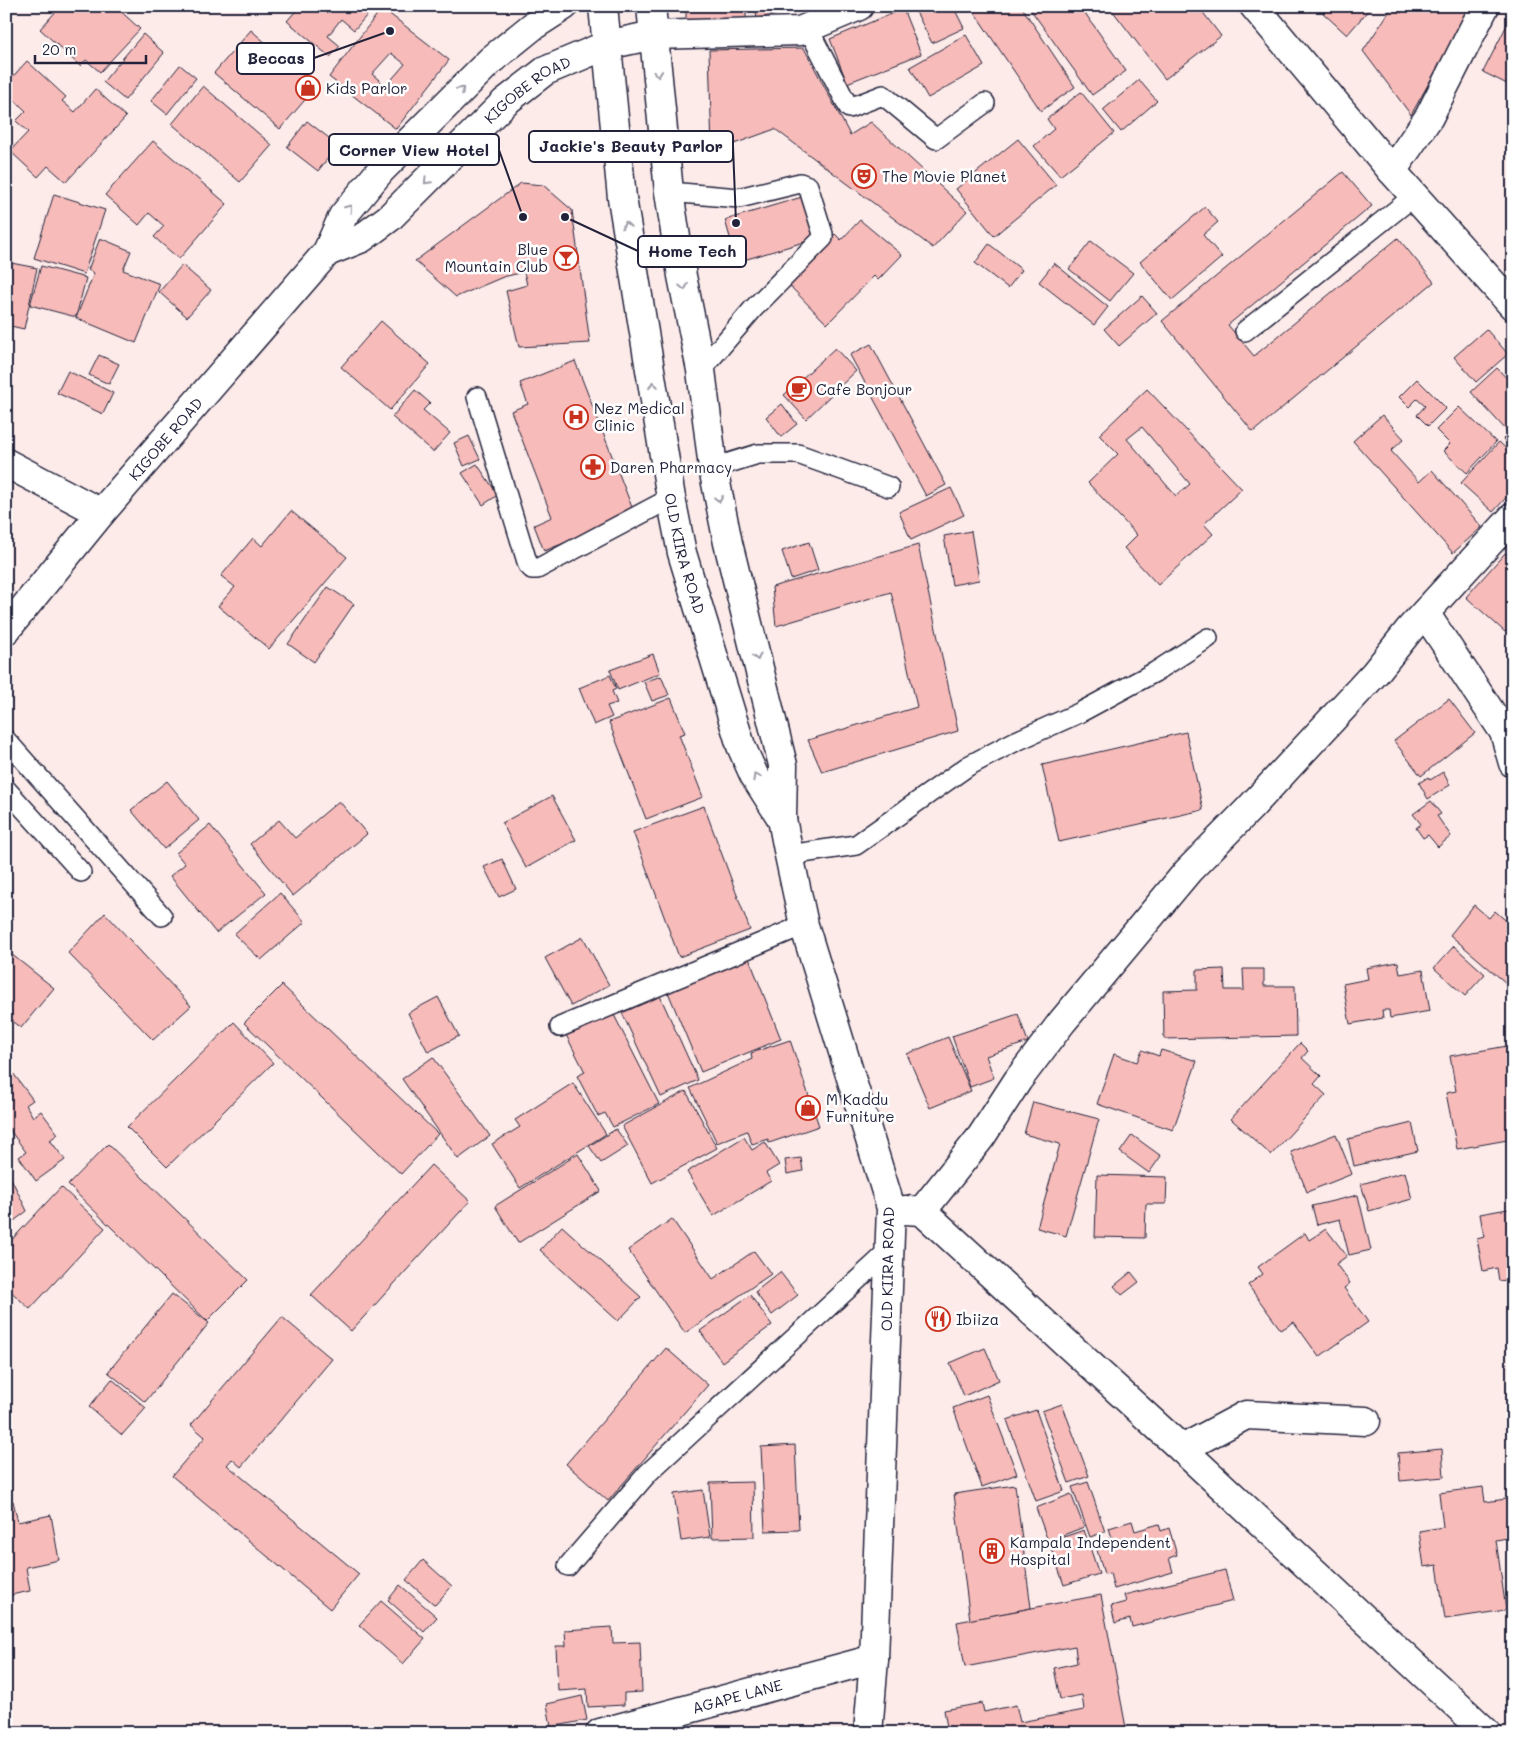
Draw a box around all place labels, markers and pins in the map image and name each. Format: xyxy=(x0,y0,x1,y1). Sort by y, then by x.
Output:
callout: Beccas xyxy=(237,43,314,74)
shop icon: Kids Parlor xyxy=(295,75,321,101)
place label: Kids Parlor xyxy=(326,78,408,98)
callout: Jackie's Beauty Parlor xyxy=(529,131,733,162)
callout: Corner View Hotel xyxy=(329,134,499,165)
theatre icon: The Movie Planet xyxy=(851,163,877,189)
place label: The Movie Planet xyxy=(882,166,1007,186)
callout: Home Tech xyxy=(638,236,746,267)
place label: Blue Mountain Club xyxy=(445,239,548,276)
bar icon: Blue Mountain Club xyxy=(553,245,579,271)
cafe icon: Cafe Bonjour xyxy=(786,376,812,402)
place label: Cafe Bonjour xyxy=(816,379,912,399)
place label: Nez Medical Clinic xyxy=(594,398,685,435)
hospital icon: Nez Medical Clinic xyxy=(563,404,589,430)
pharmacy icon: Daren Pharmacy xyxy=(580,454,606,480)
place label: Daren Pharmacy xyxy=(610,457,732,477)
place label: M Kaddu Furniture xyxy=(826,1089,895,1126)
shop icon: M Kaddu Furniture xyxy=(795,1095,821,1121)
restaurant icon: Ibiiza xyxy=(925,1306,951,1332)
place label: Ibiiza xyxy=(956,1309,999,1329)
place label: Kampala Independent Hospital xyxy=(1010,1532,1171,1569)
building icon: Kampala Independent Hospital xyxy=(979,1538,1005,1564)

